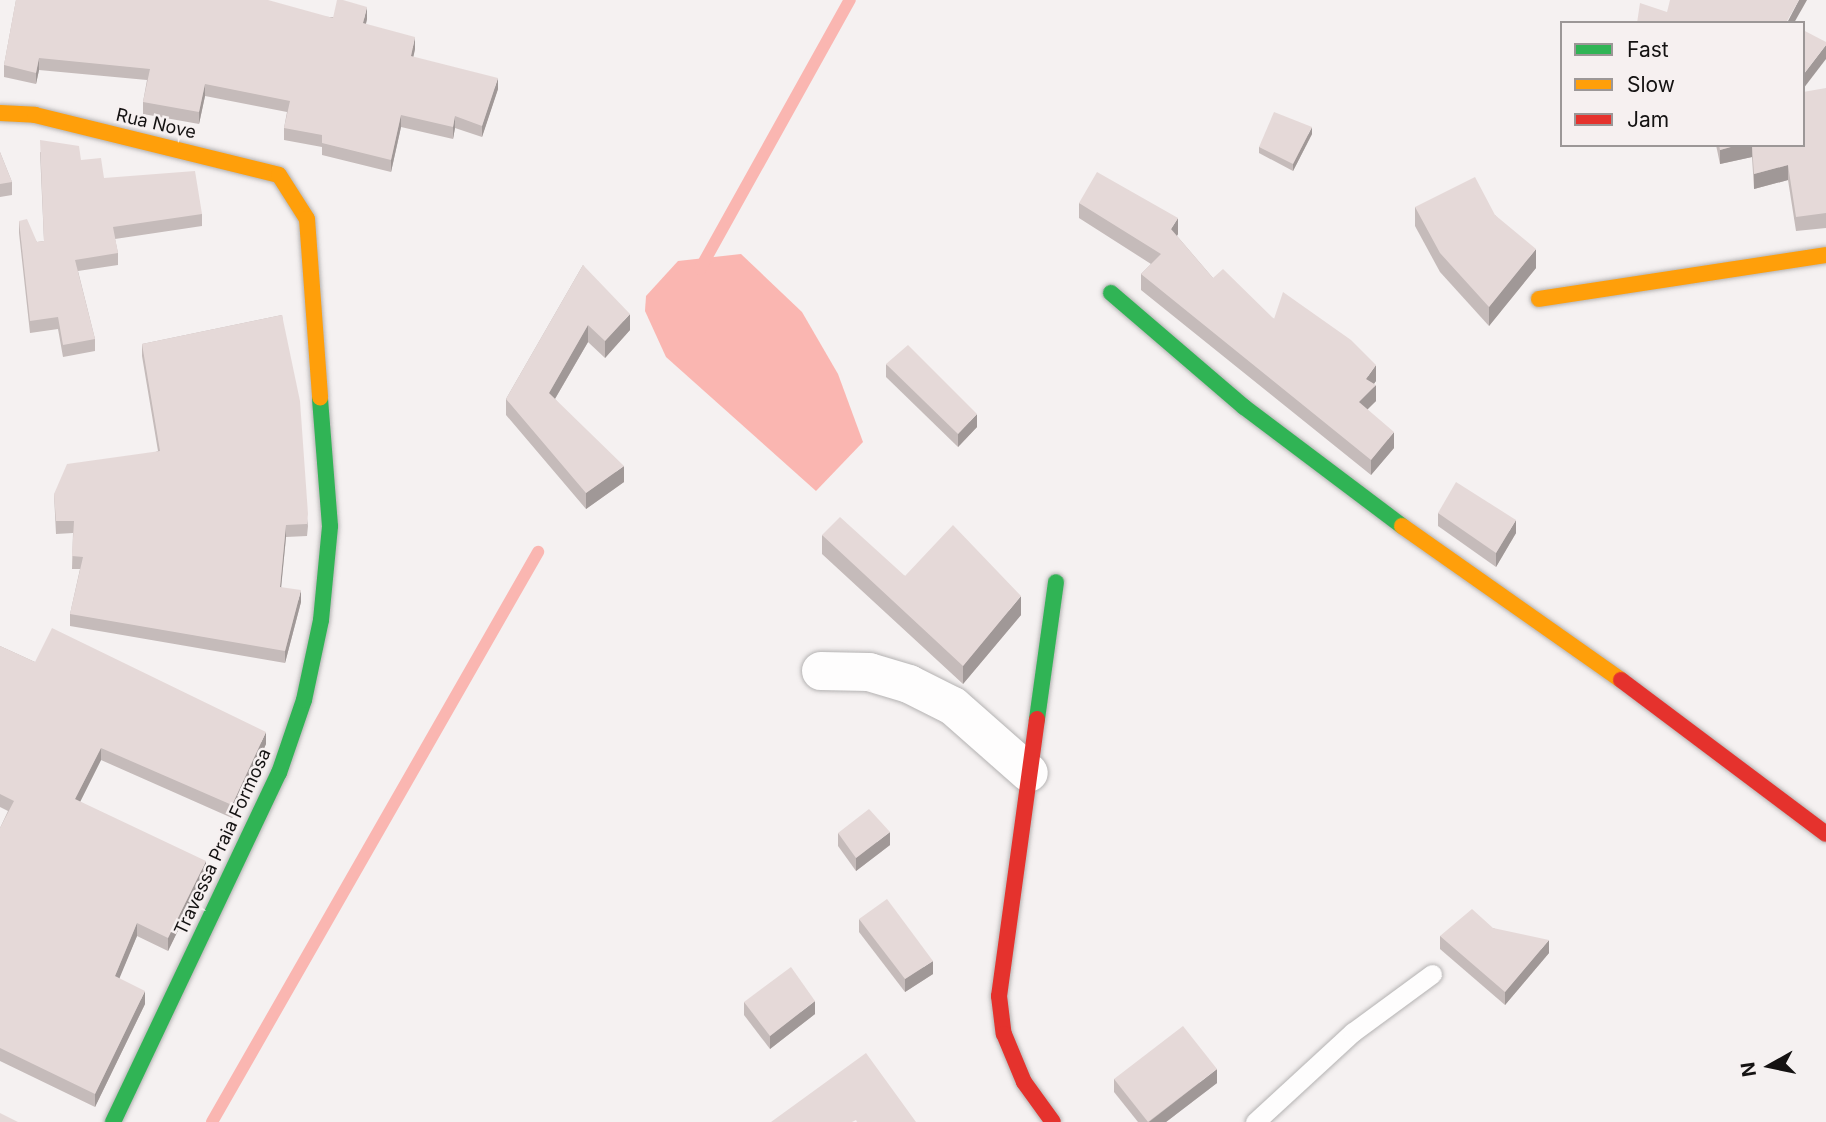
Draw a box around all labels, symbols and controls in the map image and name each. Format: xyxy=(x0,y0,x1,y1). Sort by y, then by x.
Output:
legend xyxy=(1560,21,1805,147)
text: Fast xyxy=(1627,37,1669,62)
text: Slow xyxy=(1627,72,1675,97)
street label: Rua Nove xyxy=(114,104,198,144)
text: Jam xyxy=(1627,107,1669,132)
street label: Travessa Praia Formosa xyxy=(170,745,276,939)
north arrow xyxy=(1735,1031,1805,1101)
text: N xyxy=(1736,1060,1761,1078)

